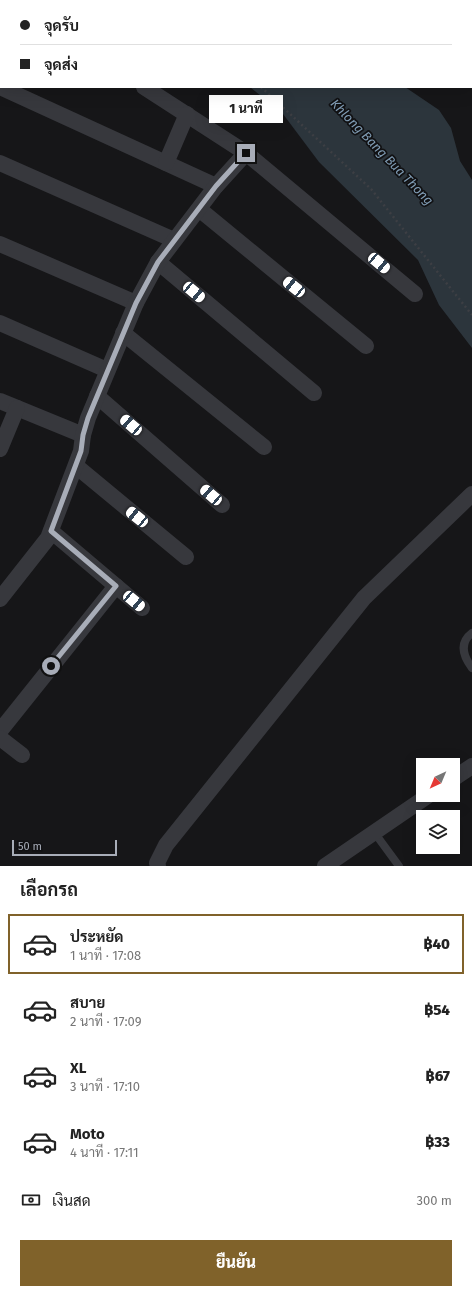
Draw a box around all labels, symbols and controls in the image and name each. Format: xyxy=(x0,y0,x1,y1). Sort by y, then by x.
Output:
text: จุดรับ xyxy=(44,17,79,35)
text: จุดส่ง xyxy=(44,56,78,74)
callout: 1 นาที xyxy=(209,95,283,123)
water label: Khlong Bang Bua Thong xyxy=(328,96,436,208)
text: 1 นาที xyxy=(229,101,263,116)
route end xyxy=(237,144,255,162)
car xyxy=(366,251,392,275)
car xyxy=(281,275,307,299)
car xyxy=(181,280,207,304)
car xyxy=(118,413,144,437)
car xyxy=(198,483,224,507)
car xyxy=(124,505,150,529)
car xyxy=(121,589,147,613)
route start xyxy=(42,657,60,675)
north arrow xyxy=(416,758,460,802)
map controls xyxy=(416,758,460,854)
button: layers xyxy=(416,810,460,854)
scale bar xyxy=(12,838,117,857)
text: 50 m xyxy=(18,840,42,853)
text: เลือกรถ xyxy=(20,879,78,901)
icon: car xyxy=(22,926,58,962)
text: ประหยัด xyxy=(70,928,123,946)
text: ฿40 xyxy=(424,935,450,953)
text: 1 นาที · 17:08 xyxy=(70,948,141,963)
icon: car xyxy=(22,992,58,1028)
text: สบาย xyxy=(70,994,105,1012)
text: ฿54 xyxy=(424,1001,450,1019)
text: 2 นาที · 17:09 xyxy=(70,1014,142,1029)
icon: car xyxy=(22,1058,58,1094)
text: XL xyxy=(70,1059,86,1077)
text: ฿67 xyxy=(426,1067,450,1085)
text: 3 นาที · 17:10 xyxy=(70,1079,140,1094)
icon: car xyxy=(22,1124,58,1160)
text: Moto xyxy=(70,1125,105,1143)
text: ฿33 xyxy=(425,1133,450,1151)
text: 4 นาที · 17:11 xyxy=(70,1145,139,1160)
icon: cash xyxy=(20,1189,42,1211)
text: เงินสด xyxy=(52,1192,91,1210)
text: 300 m xyxy=(416,1193,452,1208)
button: ยืนยัน xyxy=(20,1240,452,1286)

